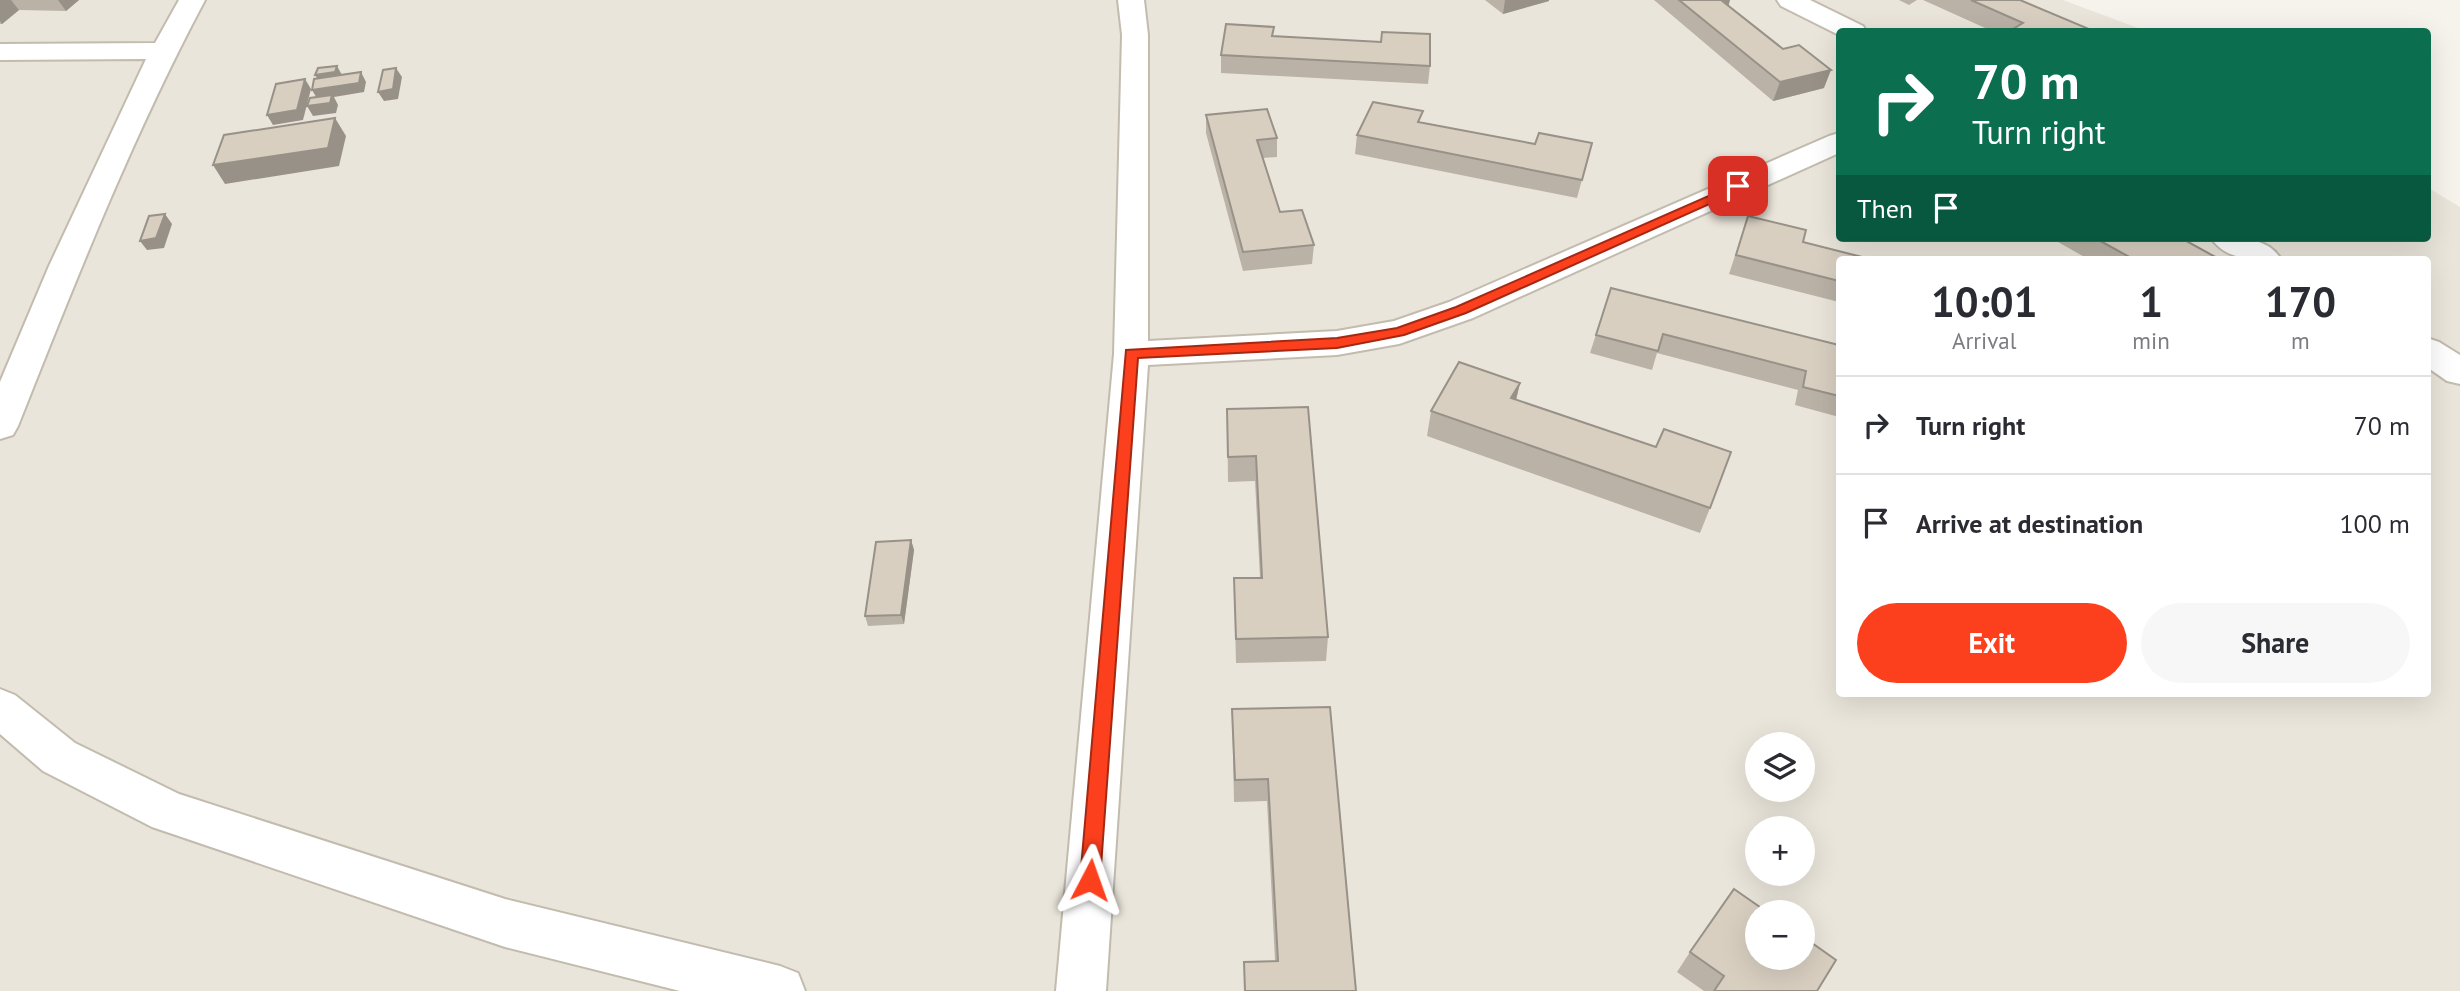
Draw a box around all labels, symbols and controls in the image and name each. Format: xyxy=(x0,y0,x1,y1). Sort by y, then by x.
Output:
text: 70 m xyxy=(1972,49,2079,113)
icon: right xyxy=(1857,56,1948,147)
text: Turn right xyxy=(1972,111,2106,153)
pin xyxy=(1708,156,1768,216)
icon: arrive xyxy=(1719,167,1757,205)
icon: arrive xyxy=(1927,189,1965,227)
text: Then xyxy=(1857,192,1913,225)
text: 10:01 xyxy=(1931,274,2037,329)
text: 1 xyxy=(2139,274,2163,329)
text: 170 xyxy=(2265,274,2336,329)
text: Arrival xyxy=(1952,326,2016,355)
text: min xyxy=(2132,326,2170,355)
text: m xyxy=(2291,326,2310,355)
icon: right xyxy=(1857,406,1895,444)
text: Turn right xyxy=(1916,409,2025,442)
text: 70 m xyxy=(2354,409,2410,442)
icon: arrive xyxy=(1857,504,1895,542)
text: Arrive at destination xyxy=(1916,507,2143,540)
text: 100 m xyxy=(2339,507,2410,540)
button: Exit xyxy=(1857,603,2127,683)
button: Share xyxy=(2141,603,2410,683)
map controls xyxy=(1745,732,1815,970)
button: layers xyxy=(1745,732,1815,802)
button: + xyxy=(1745,816,1815,886)
position arrow xyxy=(1053,843,1127,917)
button: − xyxy=(1745,900,1815,970)

